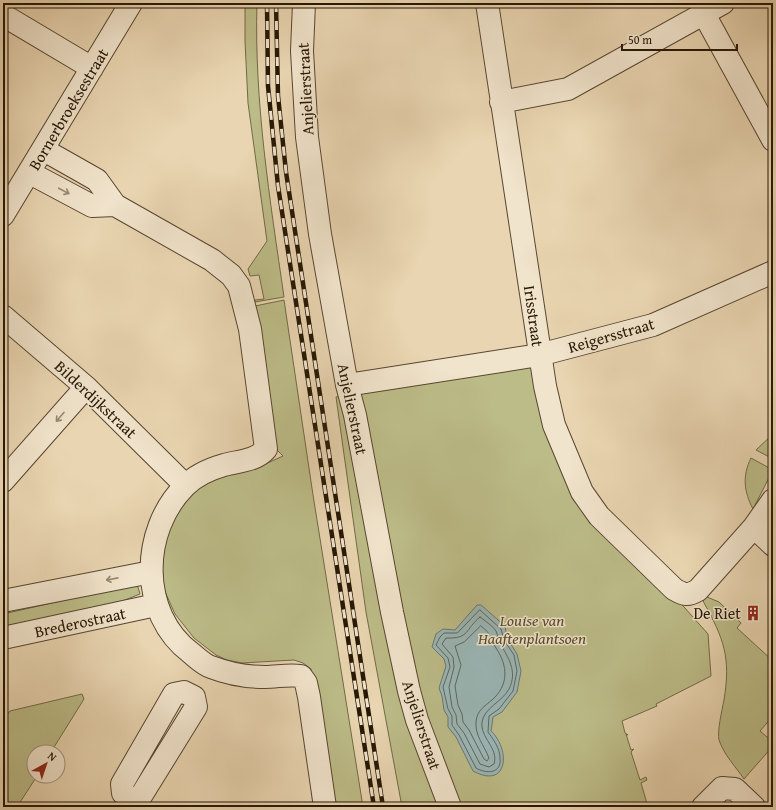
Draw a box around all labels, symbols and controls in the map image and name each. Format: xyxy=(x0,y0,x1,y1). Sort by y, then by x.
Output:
scale bar xyxy=(622,26,737,52)
text: 50 m xyxy=(628,31,652,48)
street label: Anjelierstraat xyxy=(291,42,319,136)
street label: Bornerbroeksestraat xyxy=(22,43,114,175)
one-way arrow xyxy=(58,188,70,196)
street label: Irisstraat xyxy=(518,284,550,348)
street label: Reigersstraat xyxy=(565,311,657,359)
street label: Bilderdijkstraat xyxy=(49,354,143,444)
street label: Anjelierstraat xyxy=(332,361,374,457)
one-way arrow xyxy=(55,411,64,422)
one-way arrow xyxy=(106,576,119,584)
street label: Brederostraat xyxy=(32,601,128,643)
place label: De Riet xyxy=(693,601,741,625)
building icon: De Riet xyxy=(744,604,762,622)
park label: Louise van Haaftenplantsoen xyxy=(477,608,586,650)
street label: Anjelierstraat xyxy=(396,677,448,773)
north arrow xyxy=(26,744,66,784)
text: N xyxy=(44,748,61,765)

